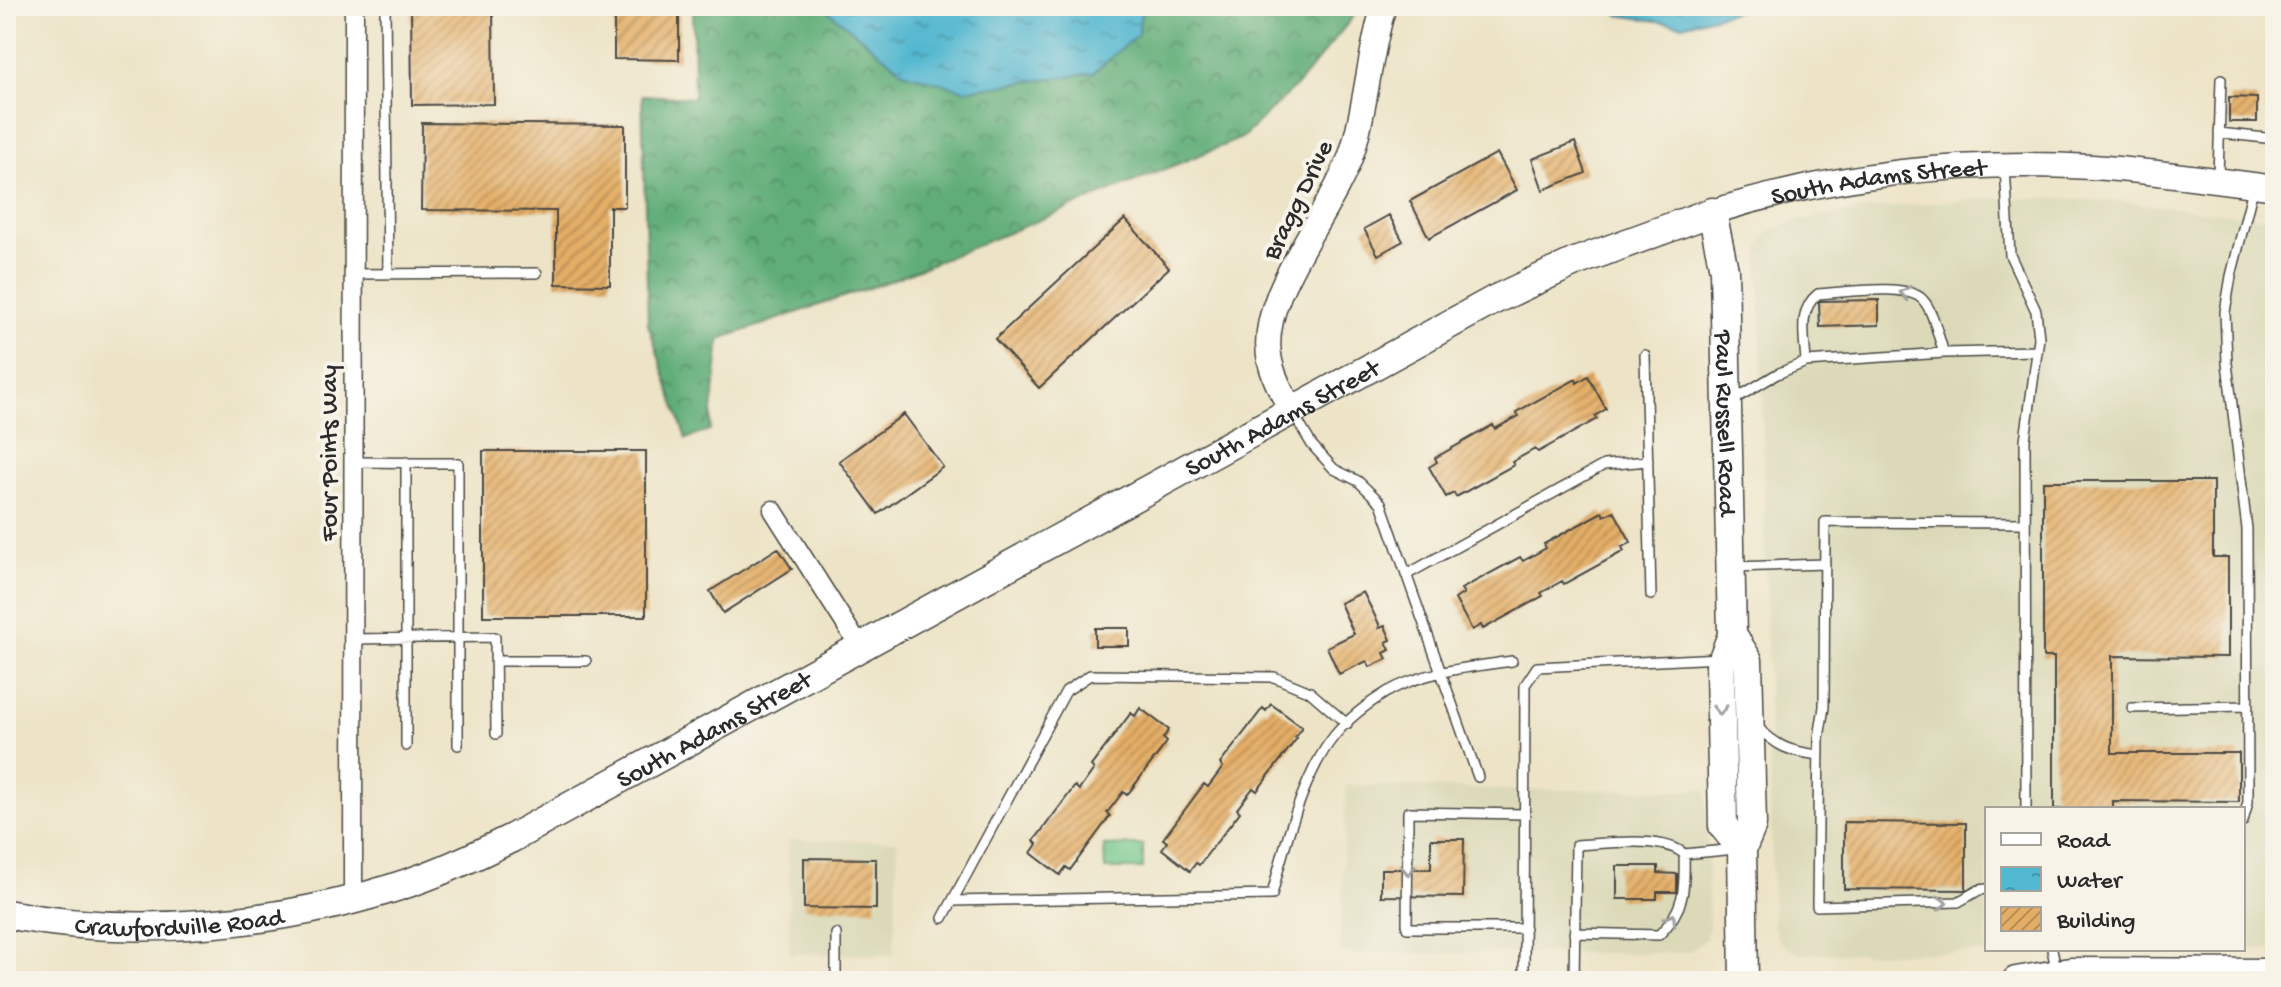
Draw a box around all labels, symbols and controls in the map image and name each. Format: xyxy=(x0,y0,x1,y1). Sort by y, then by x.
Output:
street label: Bragg Drive xyxy=(1257,136,1343,267)
street label: South Adams Street xyxy=(1769,155,1989,215)
one-way arrow xyxy=(1898,285,1911,302)
street label: Paul Russell Road xyxy=(1705,329,1740,518)
street label: South Adams Street xyxy=(1181,354,1388,486)
street label: Four Points Way xyxy=(316,365,347,542)
street label: South Adams Street xyxy=(612,665,820,798)
one-way arrow xyxy=(1712,704,1729,717)
legend xyxy=(1985,807,2245,951)
text: Road xyxy=(2057,828,2111,857)
one-way arrow xyxy=(1399,864,1416,877)
text: Water xyxy=(2057,868,2124,897)
one-way arrow xyxy=(1936,894,1949,912)
street label: Crawfordville Road xyxy=(73,903,288,946)
text: Building xyxy=(2056,908,2135,937)
one-way arrow xyxy=(1662,913,1677,927)

